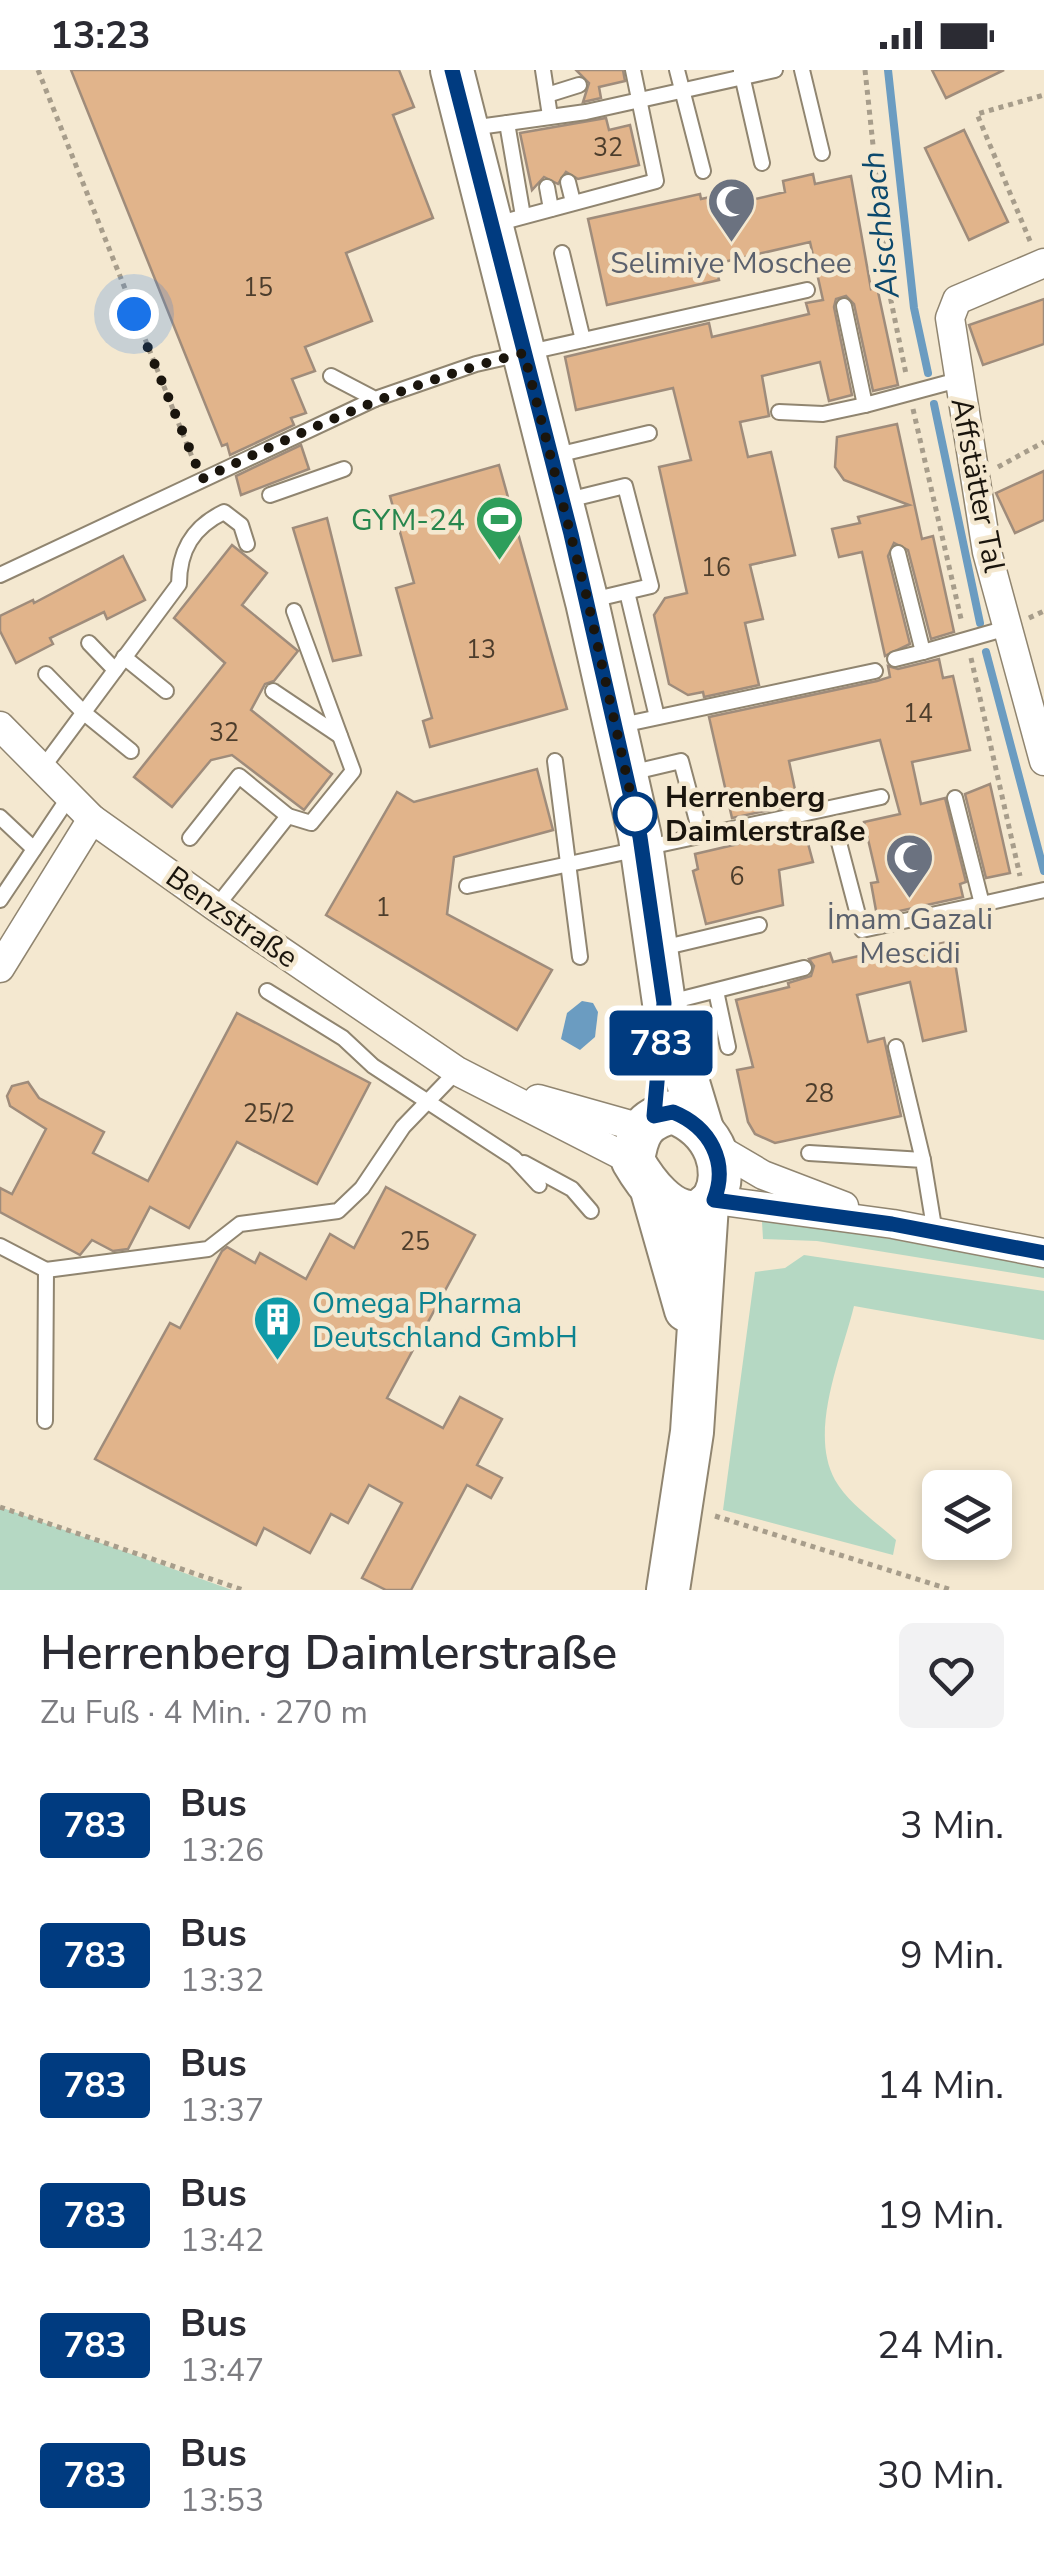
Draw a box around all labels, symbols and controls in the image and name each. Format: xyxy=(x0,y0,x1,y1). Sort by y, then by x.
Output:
text: 13:23 xyxy=(50,10,151,61)
house number: 32 xyxy=(593,131,623,165)
water label: Aischbach xyxy=(851,149,910,302)
mosque icon: Selimiye Moschee xyxy=(705,176,757,244)
place label: Selimiye Moschee xyxy=(610,243,852,284)
house number: 15 xyxy=(243,271,273,305)
your location xyxy=(109,289,159,339)
street label: Affstätter Tal xyxy=(940,394,1015,576)
sports icon: GYM-24 xyxy=(474,494,526,562)
place label: GYM-24 xyxy=(351,500,465,541)
house number: 16 xyxy=(701,551,731,585)
house number: 13 xyxy=(466,633,496,667)
house number: 14 xyxy=(903,697,933,731)
house number: 32 xyxy=(209,716,239,750)
place label: Herrenberg Daimlerstraße xyxy=(665,777,865,852)
marker: Herrenberg Daimlerstraße xyxy=(614,793,656,835)
mosque icon: İmam Gazali Mescidi xyxy=(884,832,936,900)
street label: Benzstraße xyxy=(157,857,306,978)
house number: 6 xyxy=(729,860,745,894)
house number: 1 xyxy=(375,891,391,925)
place label: İmam Gazali Mescidi xyxy=(827,899,993,974)
line badge: 783 xyxy=(604,1010,718,1076)
text: 783 xyxy=(629,1020,693,1067)
house number: 28 xyxy=(804,1077,834,1111)
house number: 25/2 xyxy=(243,1097,295,1131)
house number: 25 xyxy=(400,1225,430,1259)
place label: Omega Pharma Deutschland GmbH xyxy=(312,1283,578,1358)
building icon: Omega Pharma Deutschland GmbH xyxy=(251,1294,303,1362)
map controls xyxy=(922,1470,1012,1560)
button: layers xyxy=(922,1470,1012,1560)
text: Herrenberg Daimlerstraße xyxy=(40,1620,617,1686)
button: heart xyxy=(899,1623,1004,1728)
text: Zu Fuß · 4 Min. · 270 m xyxy=(40,1691,368,1734)
text: Bus xyxy=(180,1778,247,1829)
text: 3 Min. xyxy=(900,1800,1004,1851)
text: 783 xyxy=(63,1802,127,1849)
text: 13:26 xyxy=(180,1829,264,1872)
text: Bus xyxy=(180,1908,247,1959)
text: 9 Min. xyxy=(900,1930,1004,1981)
text: 783 xyxy=(63,1932,127,1979)
text: 13:32 xyxy=(180,1959,264,2002)
text: Bus xyxy=(180,2038,247,2089)
text: 14 Min. xyxy=(877,2060,1004,2111)
text: 783 xyxy=(63,2062,127,2109)
text: 13:37 xyxy=(180,2089,264,2132)
text: Bus xyxy=(180,2168,247,2219)
text: 19 Min. xyxy=(877,2190,1004,2241)
text: 783 xyxy=(63,2192,127,2239)
text: 13:42 xyxy=(180,2219,264,2262)
text: Bus xyxy=(180,2298,247,2349)
text: 24 Min. xyxy=(877,2320,1004,2371)
text: 783 xyxy=(63,2322,127,2369)
text: 13:47 xyxy=(180,2349,264,2392)
text: Bus xyxy=(180,2428,247,2479)
text: 30 Min. xyxy=(877,2450,1004,2501)
text: 783 xyxy=(63,2452,127,2499)
text: 13:53 xyxy=(180,2479,264,2522)

